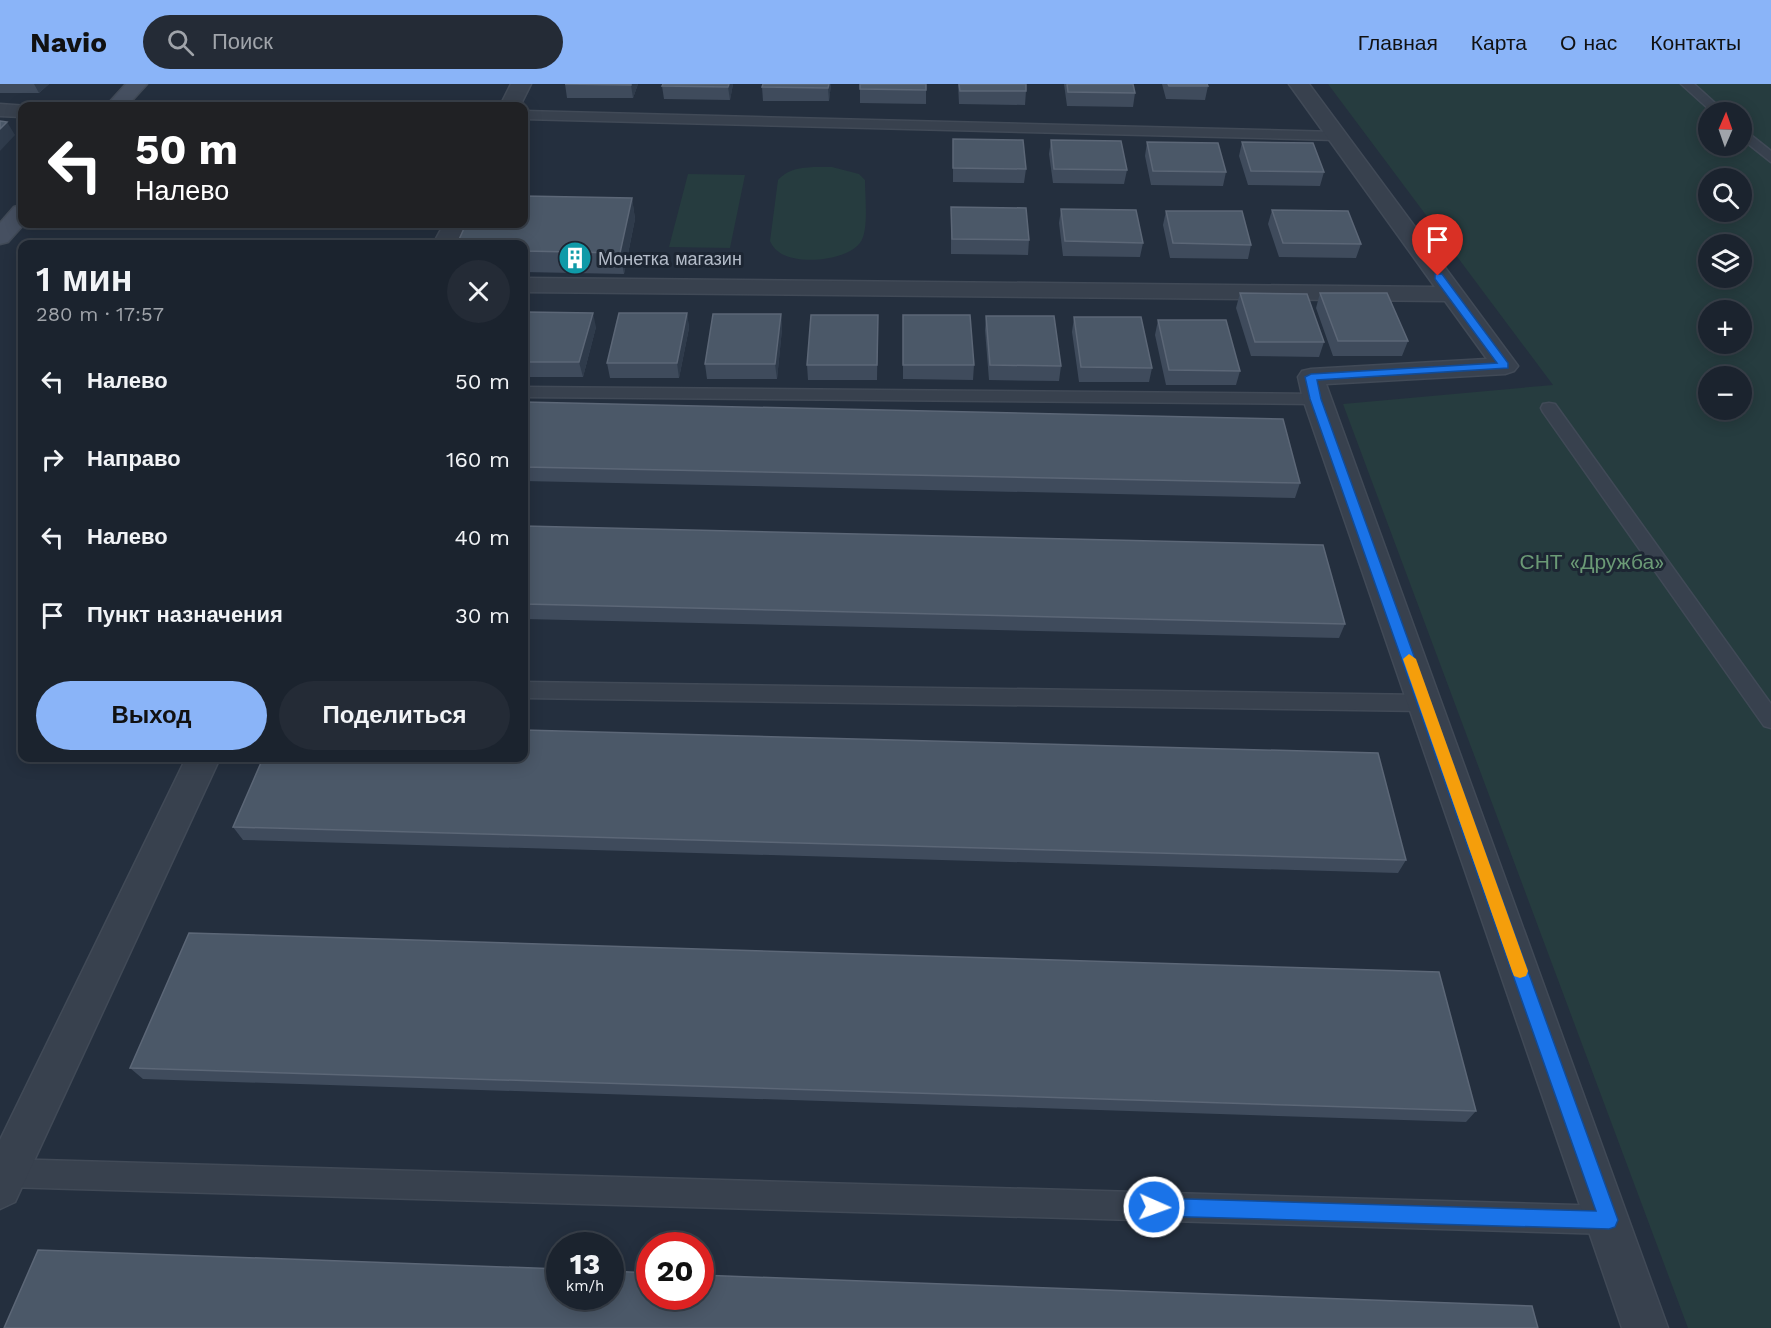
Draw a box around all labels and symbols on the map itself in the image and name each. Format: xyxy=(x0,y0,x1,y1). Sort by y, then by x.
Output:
north arrow xyxy=(1698,102,1752,156)
pin xyxy=(1412,214,1463,276)
building icon: Монетка магазин xyxy=(557,240,593,276)
place label: Монетка магазин xyxy=(598,248,742,269)
park label: СНТ «Дружба» xyxy=(1520,549,1664,574)
position arrow xyxy=(1122,1175,1186,1239)
speed limit sign: 20 xyxy=(636,1232,714,1310)

